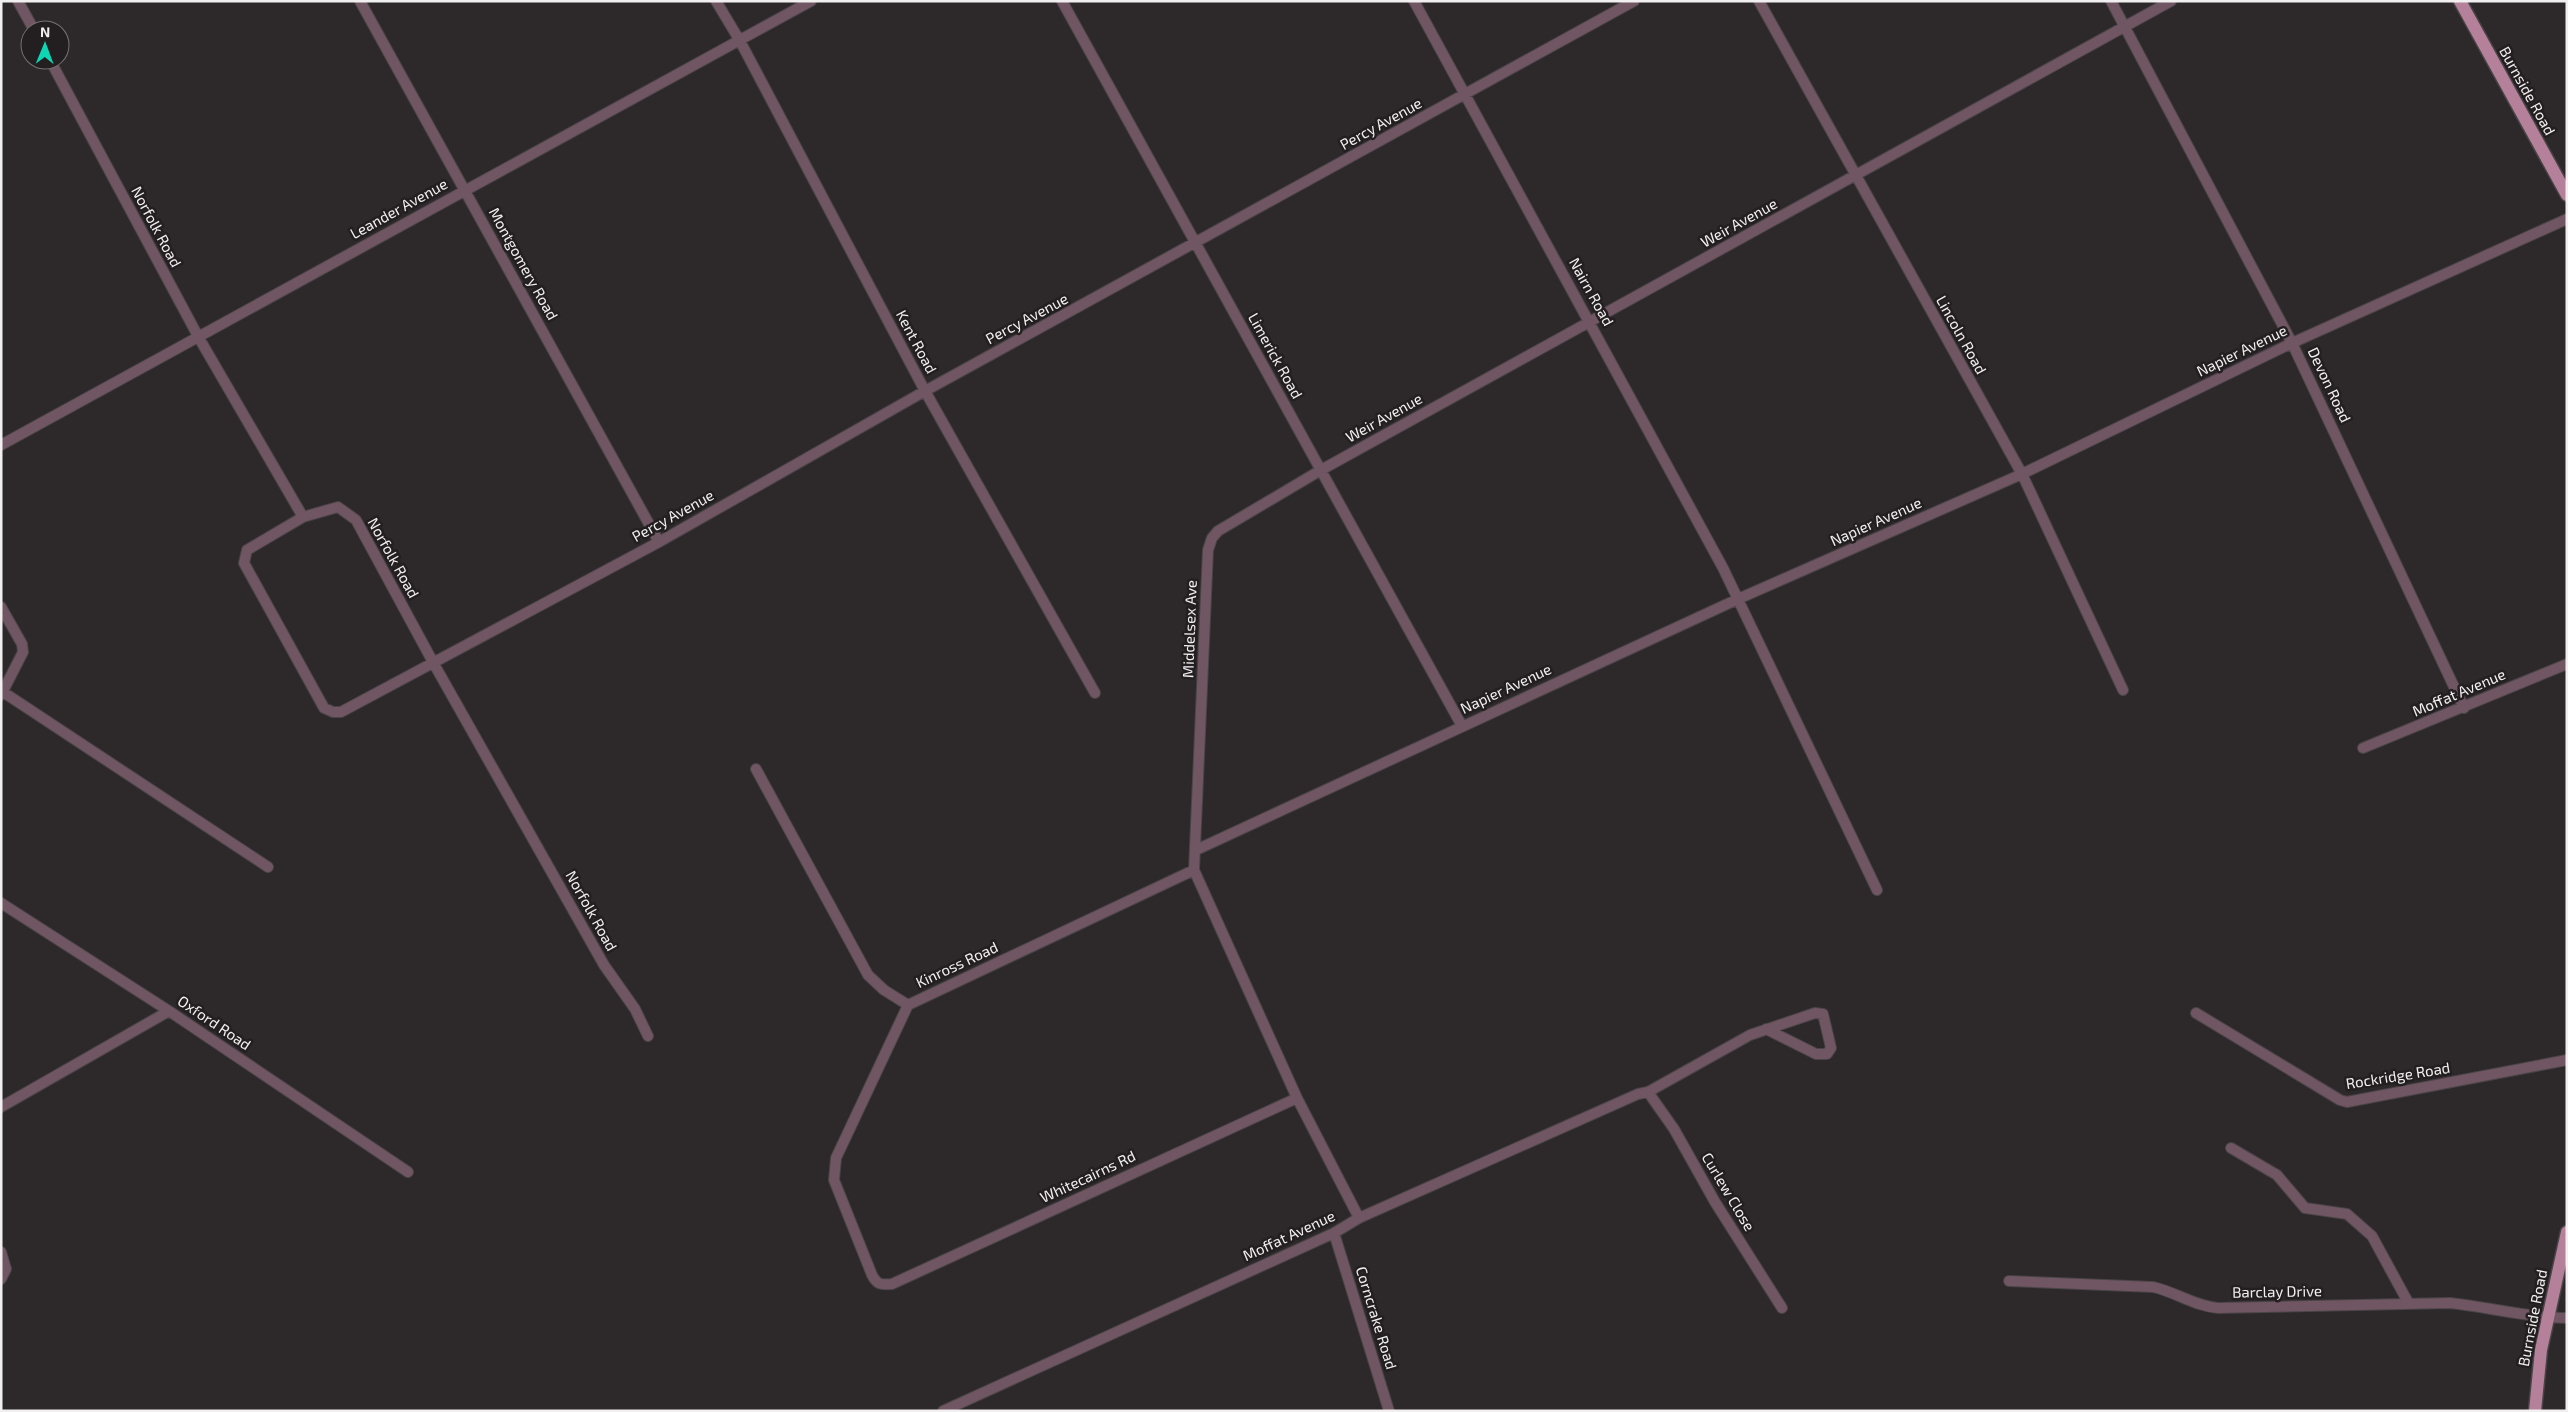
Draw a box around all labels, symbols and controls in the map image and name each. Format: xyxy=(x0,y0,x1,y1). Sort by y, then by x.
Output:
north arrow xyxy=(20,20,70,70)
text: N xyxy=(40,23,50,40)
street label: Burnside Road xyxy=(2496,43,2560,138)
street label: Percy Avenue xyxy=(1336,93,1425,153)
street label: Leander Avenue xyxy=(347,174,450,242)
street label: Norfolk Road xyxy=(128,183,186,270)
street label: Weir Avenue xyxy=(1697,194,1780,251)
street label: Montgomery Road xyxy=(486,204,562,323)
street label: Nairn Road xyxy=(1566,254,1618,329)
street label: Percy Avenue xyxy=(982,289,1071,347)
street label: Lincoln Road xyxy=(1933,292,1991,377)
street label: Kent Road xyxy=(893,307,941,376)
street label: Limerick Road xyxy=(1245,310,1307,401)
street label: Napier Avenue xyxy=(2193,320,2290,380)
street label: Devon Road xyxy=(2305,344,2355,425)
street label: Weir Avenue xyxy=(1342,389,1425,446)
street label: Percy Avenue xyxy=(628,485,717,545)
street label: Napier Avenue xyxy=(1827,493,1924,549)
street label: Norfolk Road xyxy=(364,514,423,601)
street label: Middelsex Ave xyxy=(1178,580,1200,678)
street label: Napier Avenue xyxy=(1457,659,1554,717)
street label: Moffat Avenue xyxy=(2409,664,2508,720)
street label: Norfolk Road xyxy=(562,867,621,954)
street label: Kinross Road xyxy=(913,937,1001,991)
street label: Oxford Road xyxy=(175,991,255,1053)
street label: Rockridge Road xyxy=(2344,1058,2451,1092)
street label: Whitecairns Rd xyxy=(1037,1146,1138,1206)
street label: Curlew Close xyxy=(1698,1149,1759,1234)
street label: Moffat Avenue xyxy=(1240,1206,1337,1264)
street label: Corncrake Road xyxy=(1353,1264,1401,1371)
street label: Burnside Road xyxy=(2514,1268,2550,1368)
street label: Barclay Drive xyxy=(2232,1281,2322,1301)

